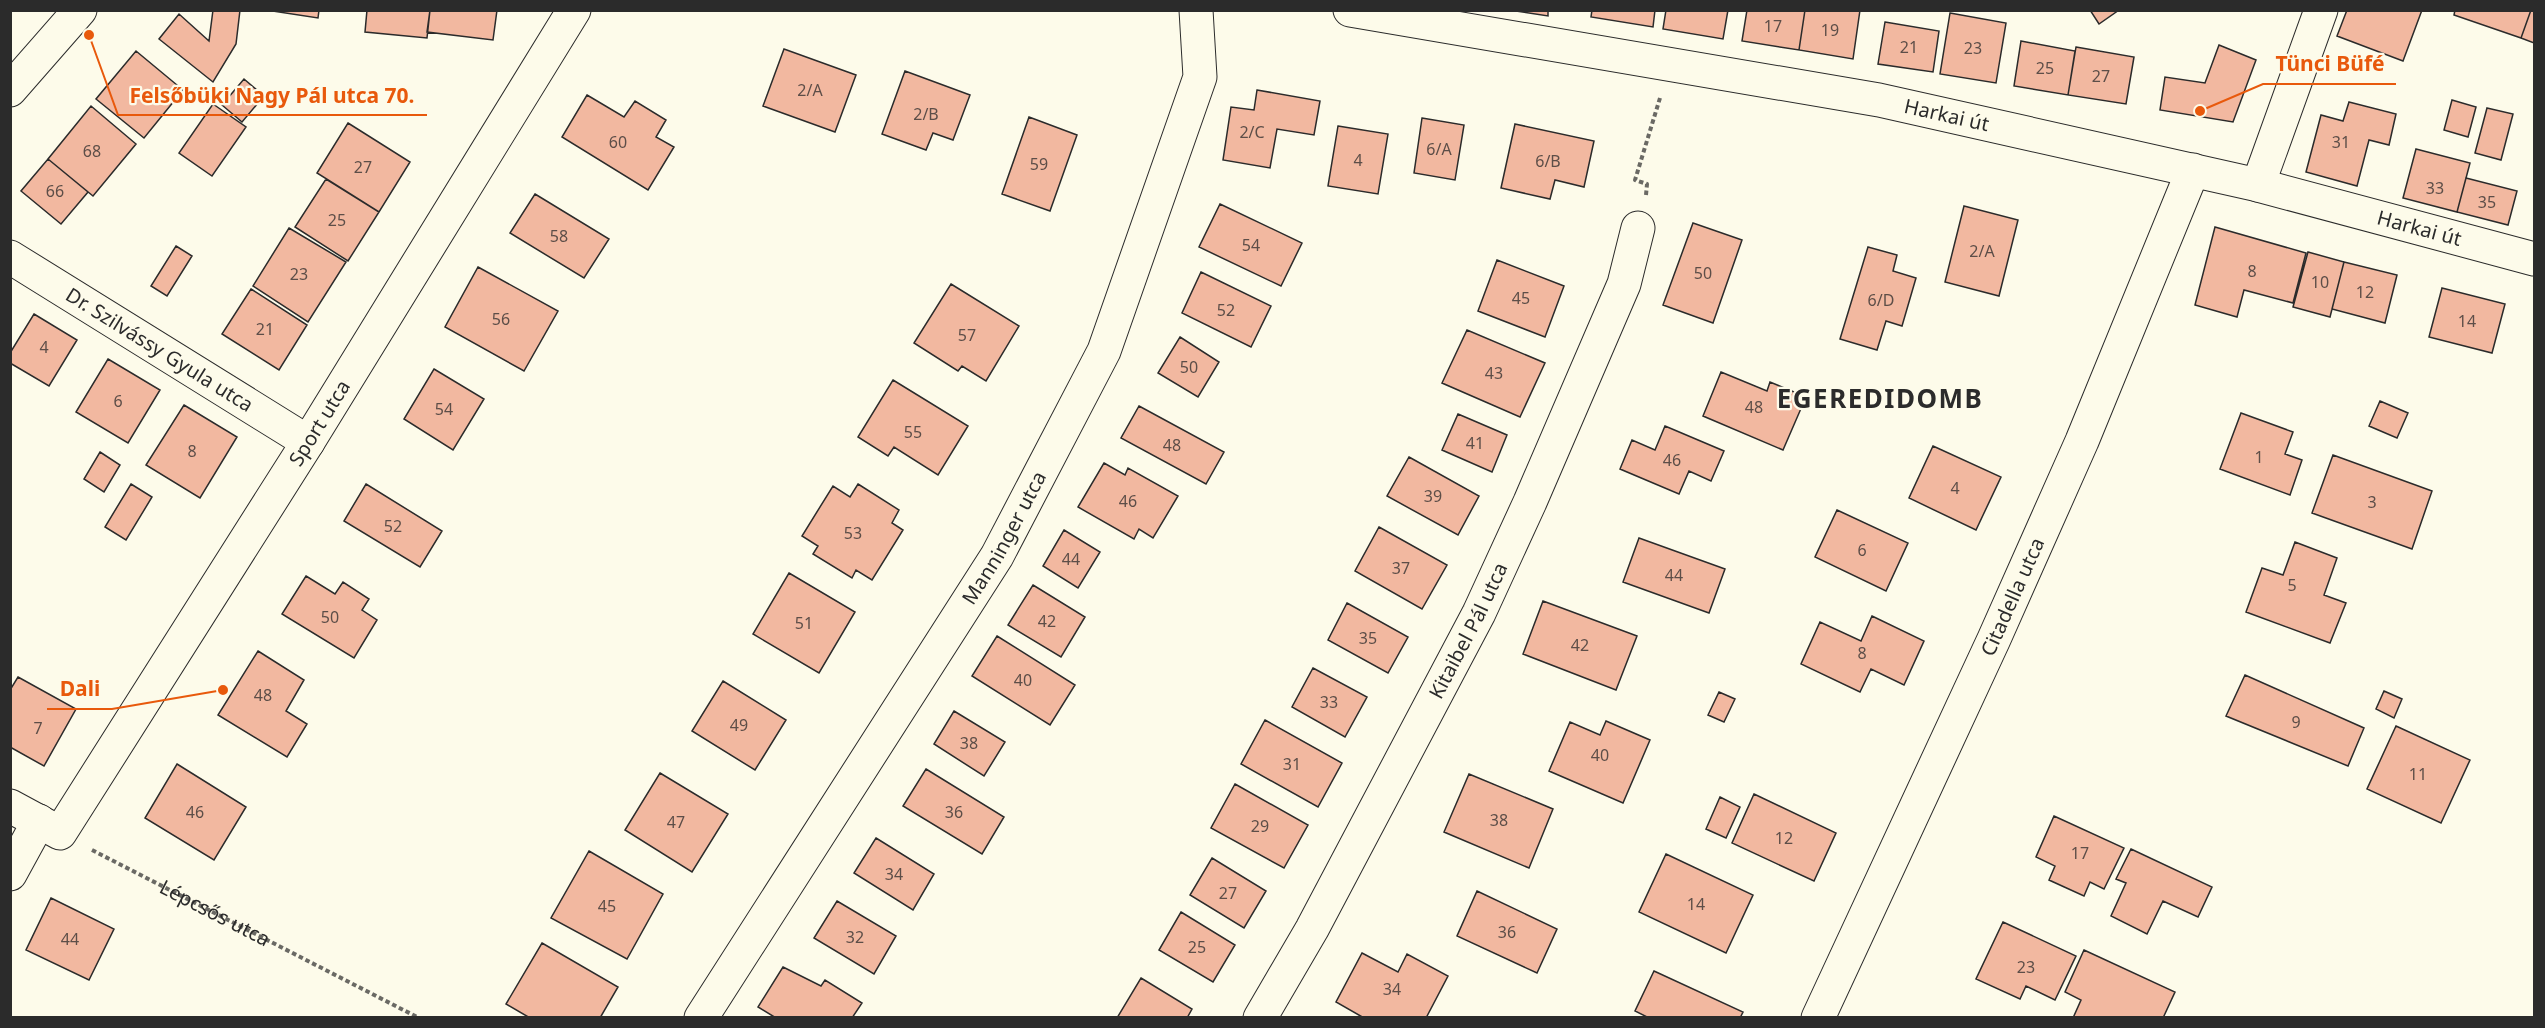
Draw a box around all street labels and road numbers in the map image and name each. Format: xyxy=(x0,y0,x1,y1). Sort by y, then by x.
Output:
street label: Harkai út xyxy=(1902,92,1992,137)
street label: Harkai út xyxy=(2374,204,2465,252)
street label: Dr. Szilvássy Gyula utca xyxy=(61,281,259,418)
street label: Sport utca xyxy=(282,375,356,471)
street label: Manninger utca xyxy=(955,466,1052,610)
street label: Citadella utca xyxy=(1974,533,2050,660)
street label: Kitaibel Pál utca xyxy=(1422,558,1513,703)
street label: Lépcsős utca xyxy=(155,873,275,952)

